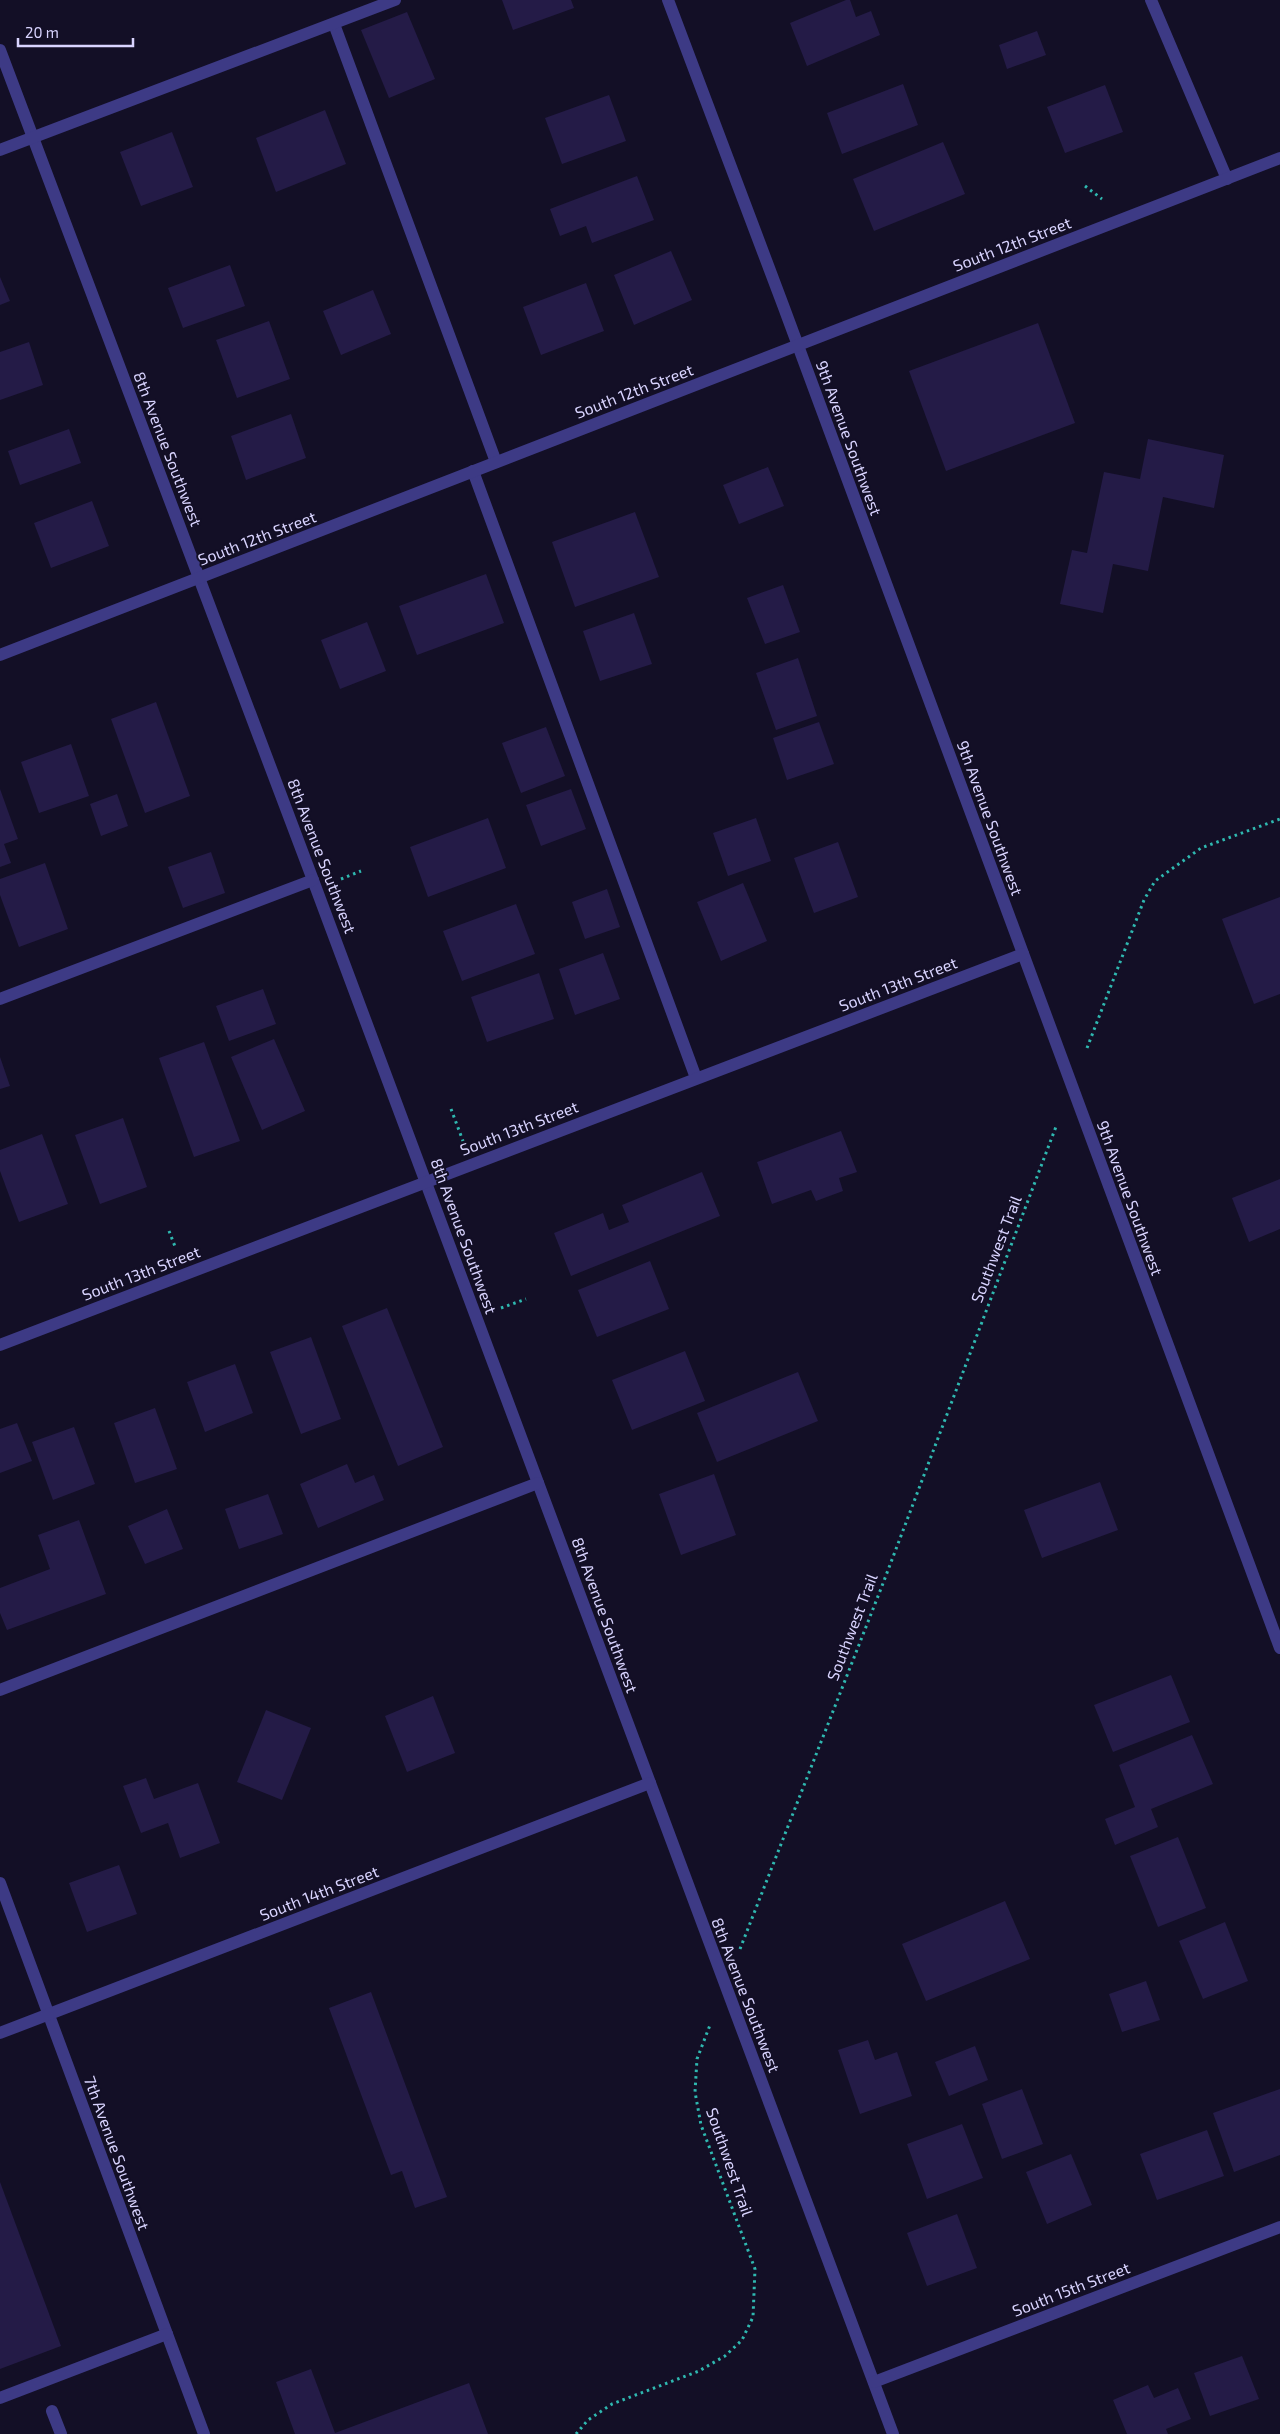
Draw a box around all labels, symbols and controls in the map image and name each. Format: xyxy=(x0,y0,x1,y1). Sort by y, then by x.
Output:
scale bar xyxy=(18,15,132,47)
text: 20 m xyxy=(25,23,59,41)
street label: South 12th Street xyxy=(950,212,1074,275)
street label: 9th Avenue Southwest xyxy=(813,358,886,518)
street label: South 12th Street xyxy=(572,359,696,422)
street label: 8th Avenue Southwest xyxy=(130,369,207,529)
street label: South 12th Street xyxy=(195,506,319,569)
street label: 9th Avenue Southwest xyxy=(954,738,1027,898)
street label: 8th Avenue Southwest xyxy=(284,776,361,936)
street label: South 13th Street xyxy=(836,952,960,1015)
street label: South 13th Street xyxy=(457,1096,581,1159)
street label: 9th Avenue Southwest xyxy=(1094,1118,1167,1278)
street label: 8th Avenue Southwest xyxy=(427,1156,501,1316)
street label: Southwest Trail xyxy=(966,1192,1025,1305)
street label: South 13th Street xyxy=(79,1241,203,1304)
street label: 8th Avenue Southwest xyxy=(568,1535,642,1695)
street label: Southwest Trail xyxy=(822,1570,881,1683)
street label: South 14th Street xyxy=(257,1861,381,1924)
street label: 8th Avenue Southwest xyxy=(708,1915,785,2075)
street label: 7th Avenue Southwest xyxy=(81,2073,154,2232)
street label: Southwest Trail xyxy=(703,2105,758,2219)
street label: South 15th Street xyxy=(1009,2257,1132,2320)

